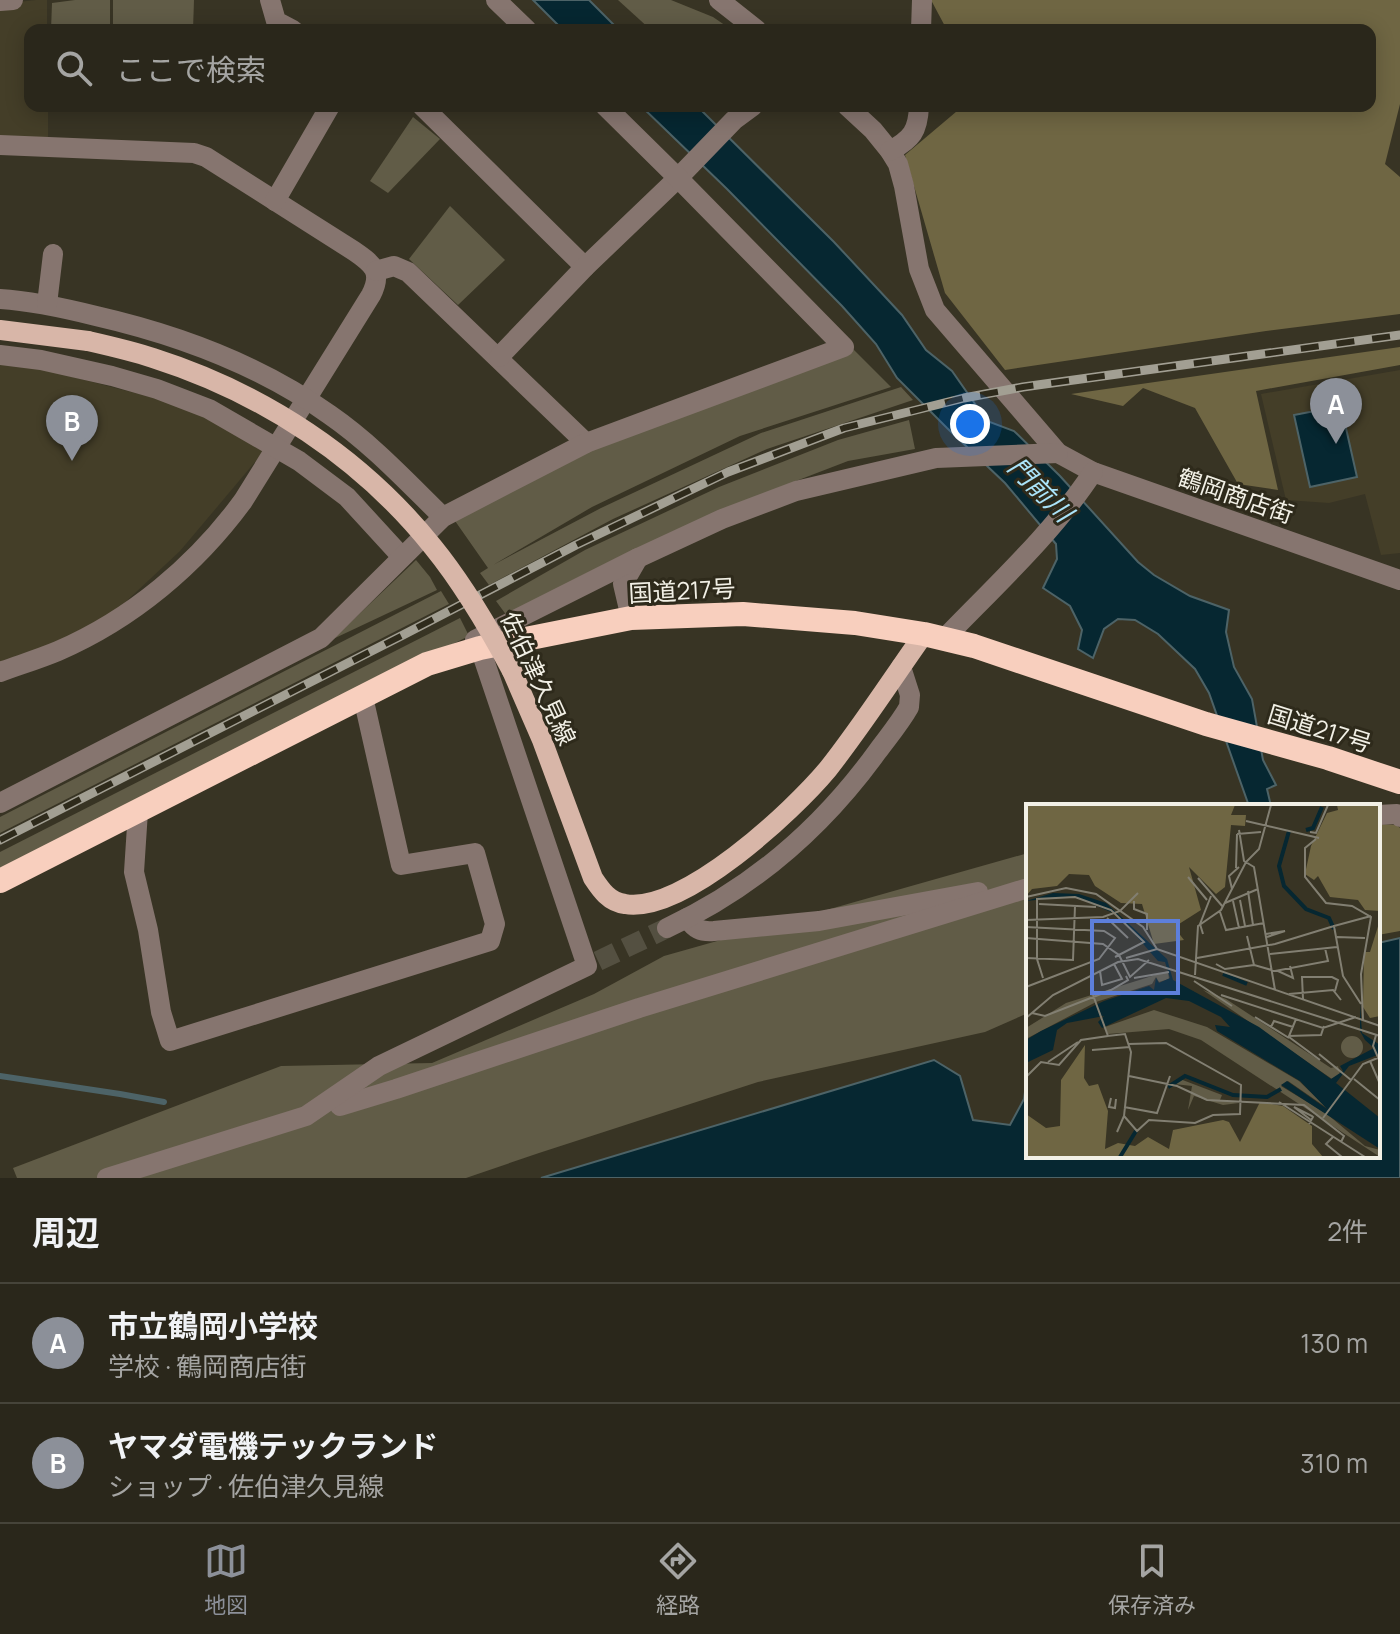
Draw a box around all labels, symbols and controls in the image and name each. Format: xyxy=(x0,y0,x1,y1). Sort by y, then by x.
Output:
search box xyxy=(24,24,1376,112)
icon: search xyxy=(52,46,96,90)
text: ここで検索 xyxy=(116,49,266,90)
pin: A xyxy=(1310,378,1362,444)
pin: B xyxy=(46,395,98,461)
your location xyxy=(950,404,990,444)
water label: 門前川 xyxy=(1001,449,1083,531)
street label: 鶴岡商店街 xyxy=(1174,460,1298,530)
street label: 国道217号 xyxy=(628,571,736,609)
street label: 佐伯津久見線 xyxy=(494,606,584,750)
street label: 国道217号 xyxy=(1264,697,1376,759)
inset map xyxy=(1026,804,1380,1158)
text: 周辺 xyxy=(32,1209,100,1255)
text: 2件 xyxy=(1327,1213,1368,1249)
text: 市立鶴岡小学校 xyxy=(108,1305,318,1346)
text: A xyxy=(49,1325,67,1361)
text: 130 m xyxy=(1300,1325,1368,1361)
text: 学校 · 鶴岡商店街 xyxy=(108,1348,306,1384)
text: ヤマダ電機テックランド xyxy=(108,1425,438,1466)
text: B xyxy=(50,1445,66,1481)
text: 310 m xyxy=(1300,1445,1368,1481)
text: ショップ · 佐伯津久見線 xyxy=(108,1468,384,1504)
tab: 地図 xyxy=(204,1539,248,1620)
tab: 経路 xyxy=(656,1539,700,1620)
tab: 保存済み xyxy=(1108,1539,1196,1620)

